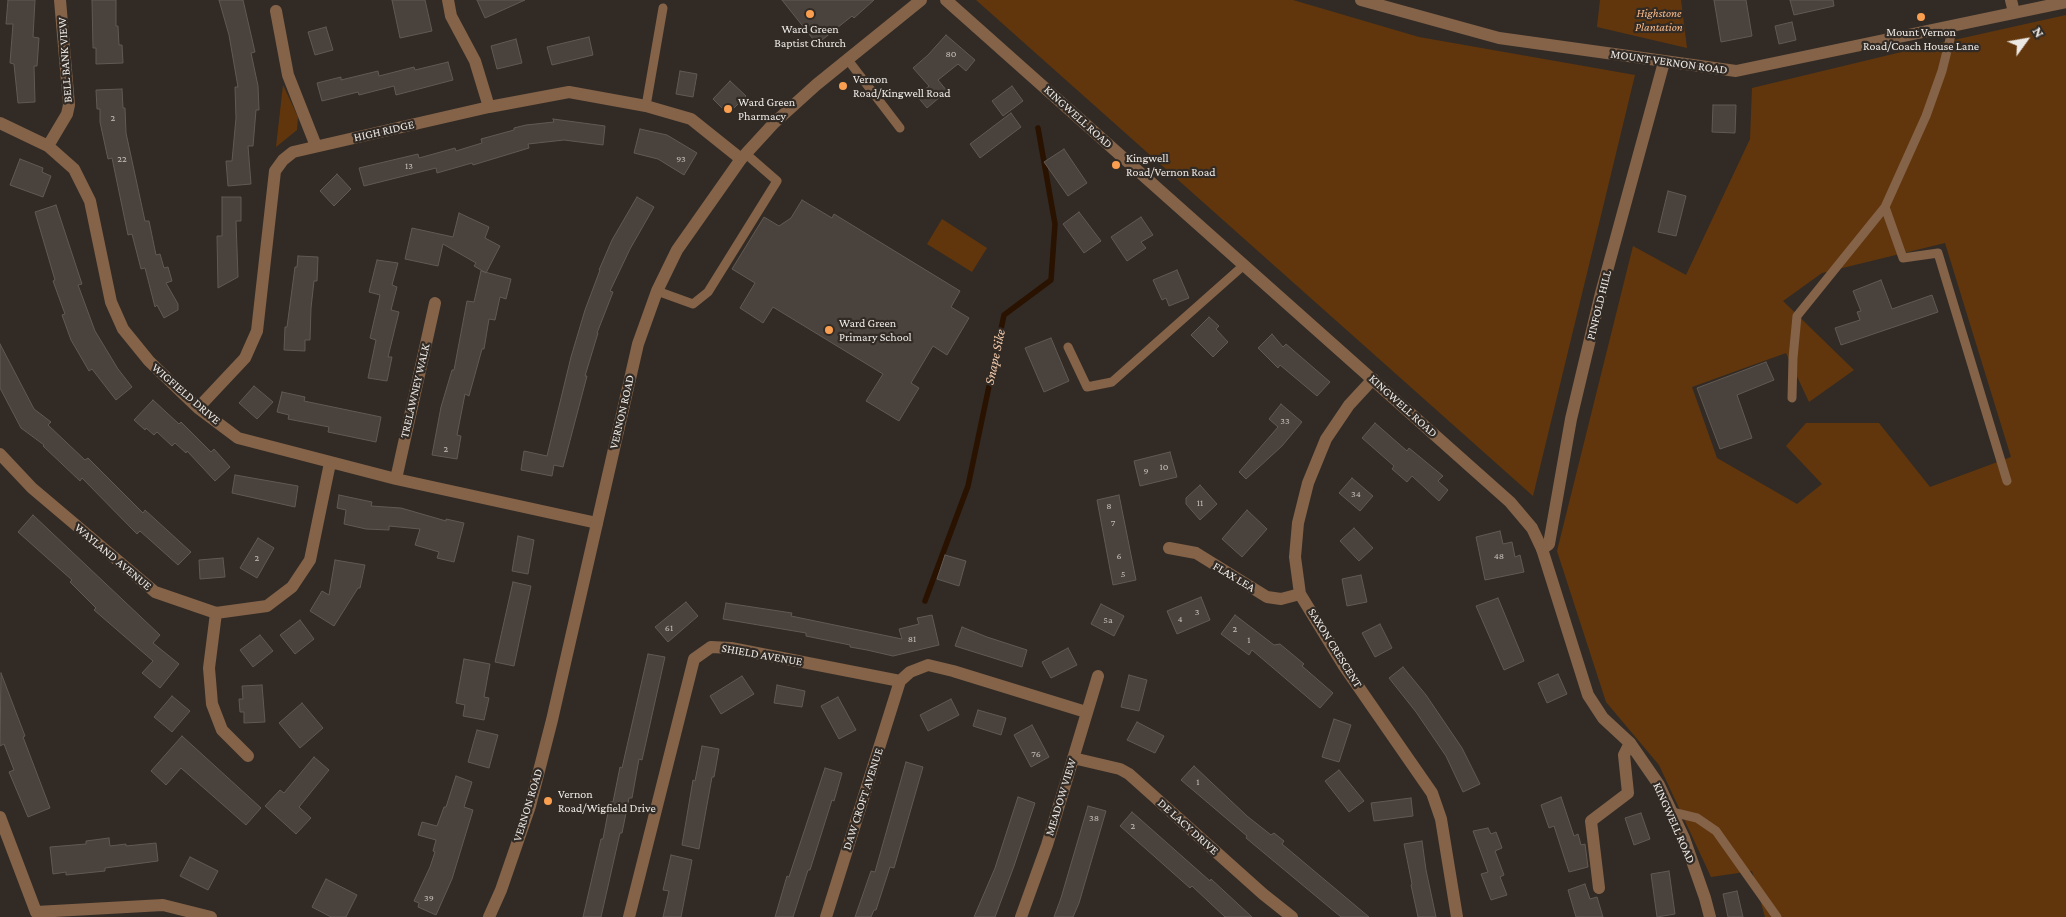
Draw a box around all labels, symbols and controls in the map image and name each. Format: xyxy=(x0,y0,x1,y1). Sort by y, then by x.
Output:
park label: Highstone Plantation xyxy=(1635,6,1683,34)
marker: Ward Green Baptist Church xyxy=(804,8,816,20)
marker: Mount Vernon Road/Coach House Lane xyxy=(1915,11,1927,23)
north arrow xyxy=(2001,15,2051,65)
street label: BELL BANK VIEW xyxy=(55,17,75,103)
place label: Ward Green Baptist Church xyxy=(774,22,846,50)
text: N xyxy=(2029,24,2048,40)
place label: Mount Vernon Road/Coach House Lane xyxy=(1863,25,1979,53)
street label: MOUNT VERNON ROAD xyxy=(1610,47,1728,77)
house number: 80 xyxy=(945,48,957,60)
place label: Vernon Road/Kingwell Road xyxy=(853,72,951,100)
marker: Vernon Road/Kingwell Road xyxy=(837,80,849,92)
street label: KINGWELL ROAD xyxy=(1041,83,1115,151)
place label: Ward Green Pharmacy xyxy=(738,95,795,123)
marker: Ward Green Pharmacy xyxy=(722,103,734,115)
house number: 2 xyxy=(111,112,115,124)
street label: HIGH RIDGE xyxy=(352,117,416,145)
place label: Kingwell Road/Vernon Road xyxy=(1126,151,1216,179)
house number: 22 xyxy=(117,153,127,165)
house number: 93 xyxy=(676,153,686,165)
marker: Kingwell Road/Vernon Road xyxy=(1110,159,1122,171)
house number: 13 xyxy=(405,160,413,172)
street label: PINFOLD HILL xyxy=(1583,269,1615,341)
place label: Ward Green Primary School xyxy=(839,316,912,344)
marker: Ward Green Primary School xyxy=(823,324,835,336)
water label: Snape Sike xyxy=(981,328,1009,386)
street label: TRELAWNEY WALK xyxy=(397,342,433,440)
street label: WIGFIELD DRIVE xyxy=(149,360,223,428)
street label: KINGWELL ROAD xyxy=(1366,372,1440,440)
street label: VERNON ROAD xyxy=(607,374,637,450)
house number: 33 xyxy=(1280,415,1290,427)
house number: 2 xyxy=(444,443,448,455)
house number: 10 xyxy=(1160,461,1168,473)
house number: 9 xyxy=(1143,465,1149,477)
house number: 34 xyxy=(1351,488,1361,500)
house number: 11 xyxy=(1197,497,1203,509)
house number: 8 xyxy=(1106,500,1112,512)
house number: 7 xyxy=(1111,517,1115,529)
street label: WAYLAND AVENUE xyxy=(71,521,155,593)
house number: 6 xyxy=(1116,550,1122,562)
house number: 48 xyxy=(1494,550,1504,562)
house number: 2 xyxy=(255,552,259,564)
street label: FLAX LEA xyxy=(1210,559,1258,595)
house number: 5 xyxy=(1121,568,1125,580)
house number: 3 xyxy=(1195,606,1199,618)
street label: SAXON CRESCENT xyxy=(1305,606,1365,690)
house number: 4 xyxy=(1177,613,1183,625)
house number: 5a xyxy=(1103,614,1113,626)
house number: 61 xyxy=(665,622,673,634)
house number: 2 xyxy=(1233,623,1237,635)
house number: 81 xyxy=(908,633,916,645)
house number: 1 xyxy=(1247,634,1251,646)
street label: SHIELD AVENUE xyxy=(720,641,804,669)
street label: DAW CROFT AVENUE xyxy=(840,746,886,852)
house number: 76 xyxy=(1031,748,1041,760)
street label: MEADOW VIEW xyxy=(1042,757,1080,837)
street label: VERNON ROAD xyxy=(510,767,546,843)
house number: 1 xyxy=(1196,776,1200,788)
street label: KINGWELL ROAD xyxy=(1650,780,1698,866)
place label: Vernon Road/Wigfield Drive xyxy=(558,787,656,815)
marker: Vernon Road/Wigfield Drive xyxy=(542,795,554,807)
street label: DE LACY DRIVE xyxy=(1155,796,1221,858)
house number: 38 xyxy=(1089,812,1099,824)
house number: 2 xyxy=(1131,820,1135,832)
house number: 39 xyxy=(424,892,434,904)

